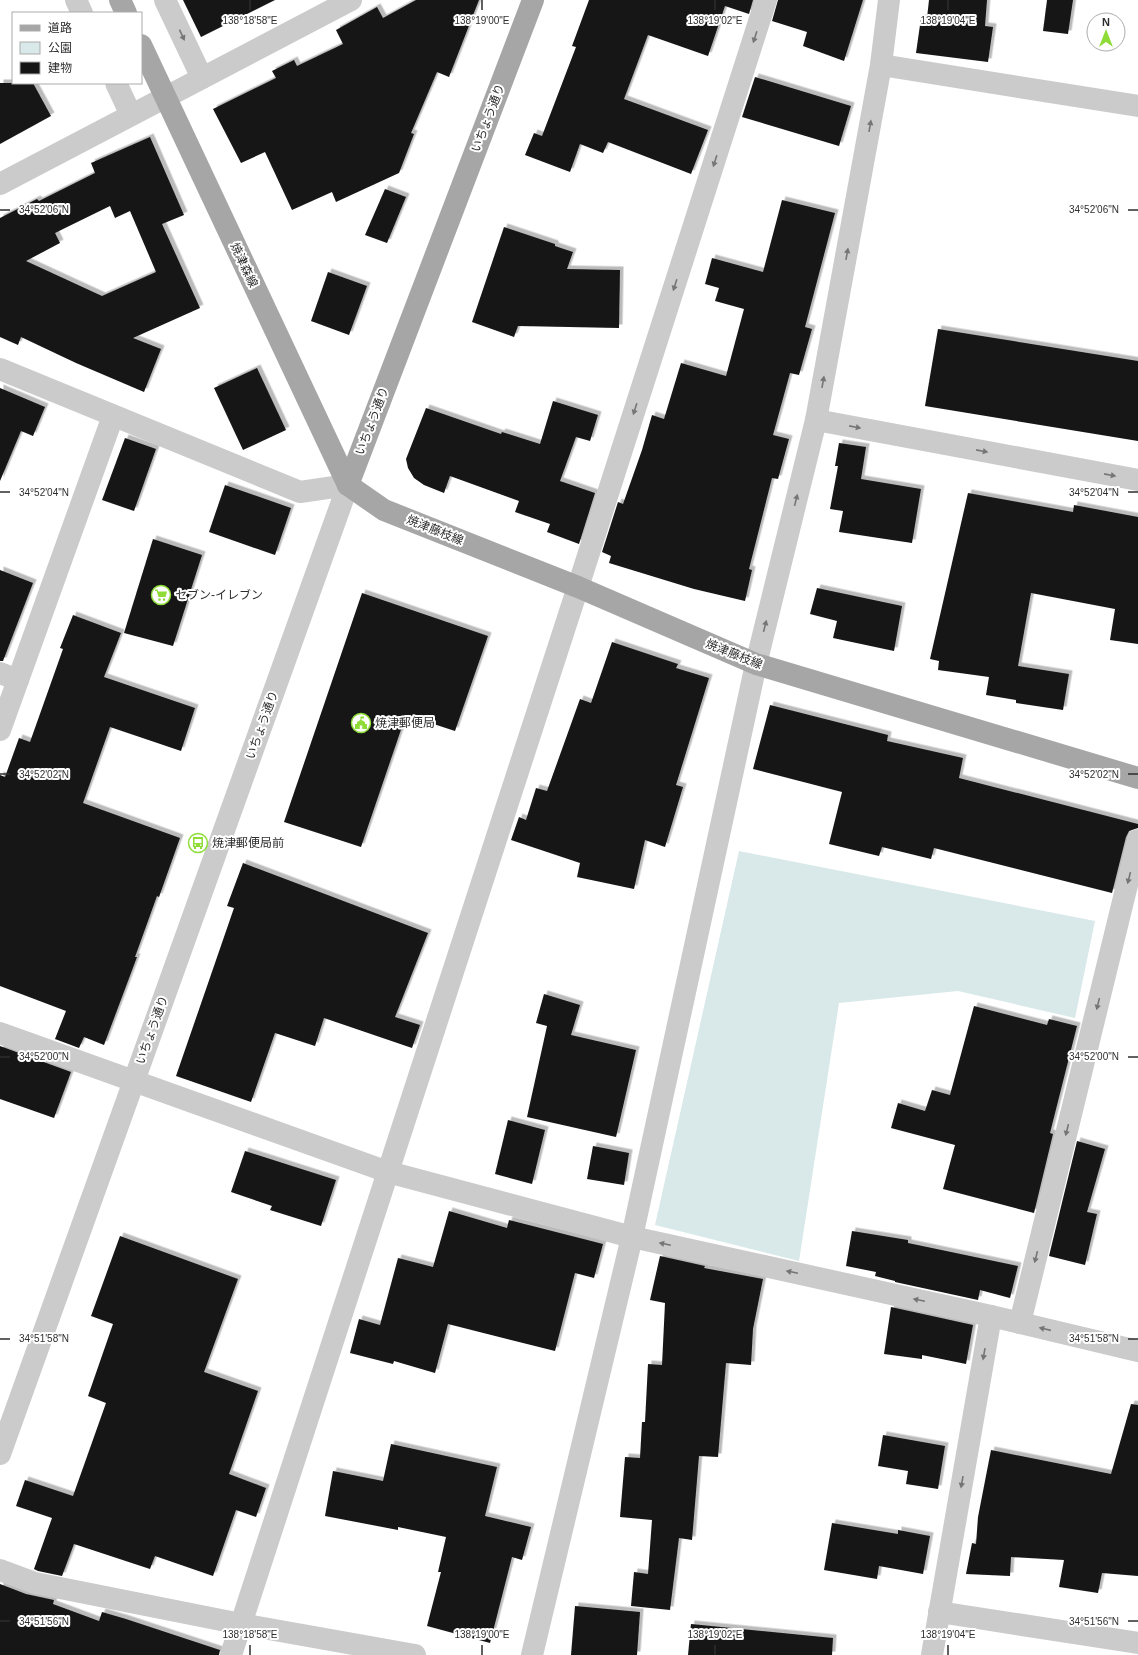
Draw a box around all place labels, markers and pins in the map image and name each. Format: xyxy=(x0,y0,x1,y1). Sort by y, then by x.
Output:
supermarket icon: セブン-イレブン xyxy=(150,584,172,606)
place label: セブン-イレブン xyxy=(175,588,263,602)
public building icon: 焼津郵便局 xyxy=(350,712,372,734)
place label: 焼津郵便局 xyxy=(375,716,435,730)
bus stop icon: 焼津郵便局前 xyxy=(187,832,209,854)
place label: 焼津郵便局前 xyxy=(212,836,284,850)

